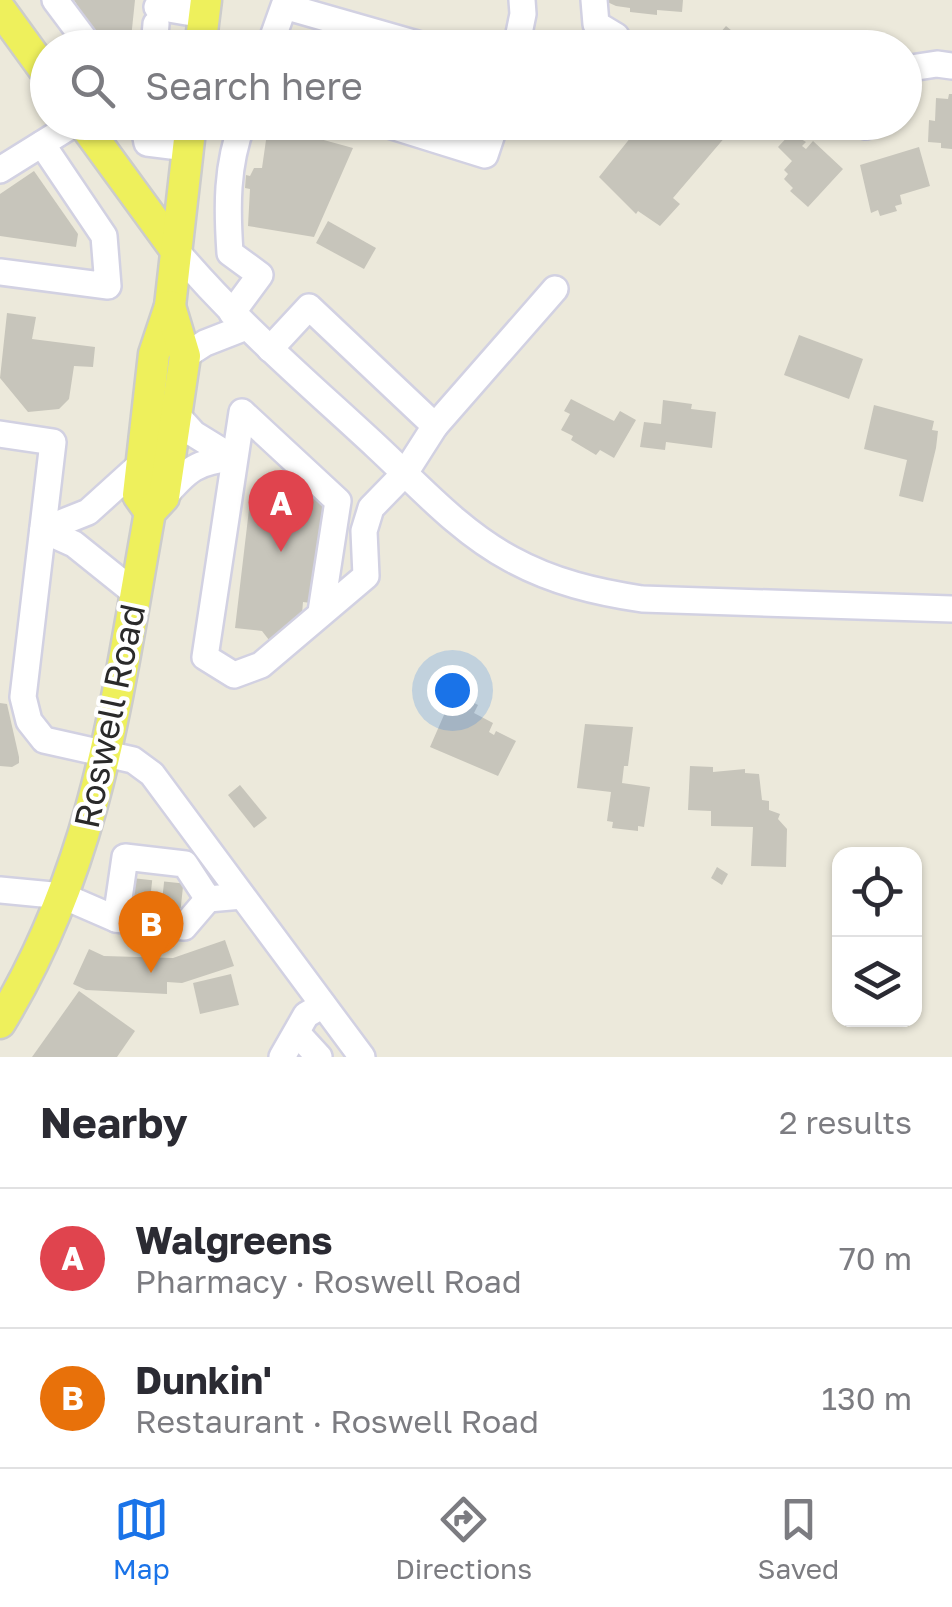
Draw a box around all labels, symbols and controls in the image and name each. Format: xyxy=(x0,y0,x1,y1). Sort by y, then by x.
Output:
search box xyxy=(30,30,922,140)
icon: search xyxy=(65,58,120,113)
text: Search here xyxy=(145,63,363,108)
pin: A xyxy=(248,470,314,552)
street label: Roswell Road xyxy=(65,600,153,832)
your location xyxy=(427,665,478,716)
map controls xyxy=(832,847,922,1027)
button: locate xyxy=(832,847,922,937)
pin: B xyxy=(118,890,184,973)
button: layers xyxy=(832,937,922,1027)
text: Nearby xyxy=(40,1097,188,1147)
text: 2 results xyxy=(779,1103,912,1141)
text: Walgreens xyxy=(135,1217,332,1262)
text: A xyxy=(61,1239,84,1277)
text: 70 m xyxy=(839,1239,912,1277)
text: Pharmacy · Roswell Road xyxy=(135,1262,522,1300)
text: Dunkin' xyxy=(135,1357,272,1402)
text: B xyxy=(61,1379,84,1417)
text: 130 m xyxy=(822,1379,912,1417)
text: Restaurant · Roswell Road xyxy=(135,1402,539,1440)
tab: Map xyxy=(113,1492,170,1585)
tab: Directions xyxy=(395,1492,532,1585)
tab: Saved xyxy=(757,1492,839,1585)

